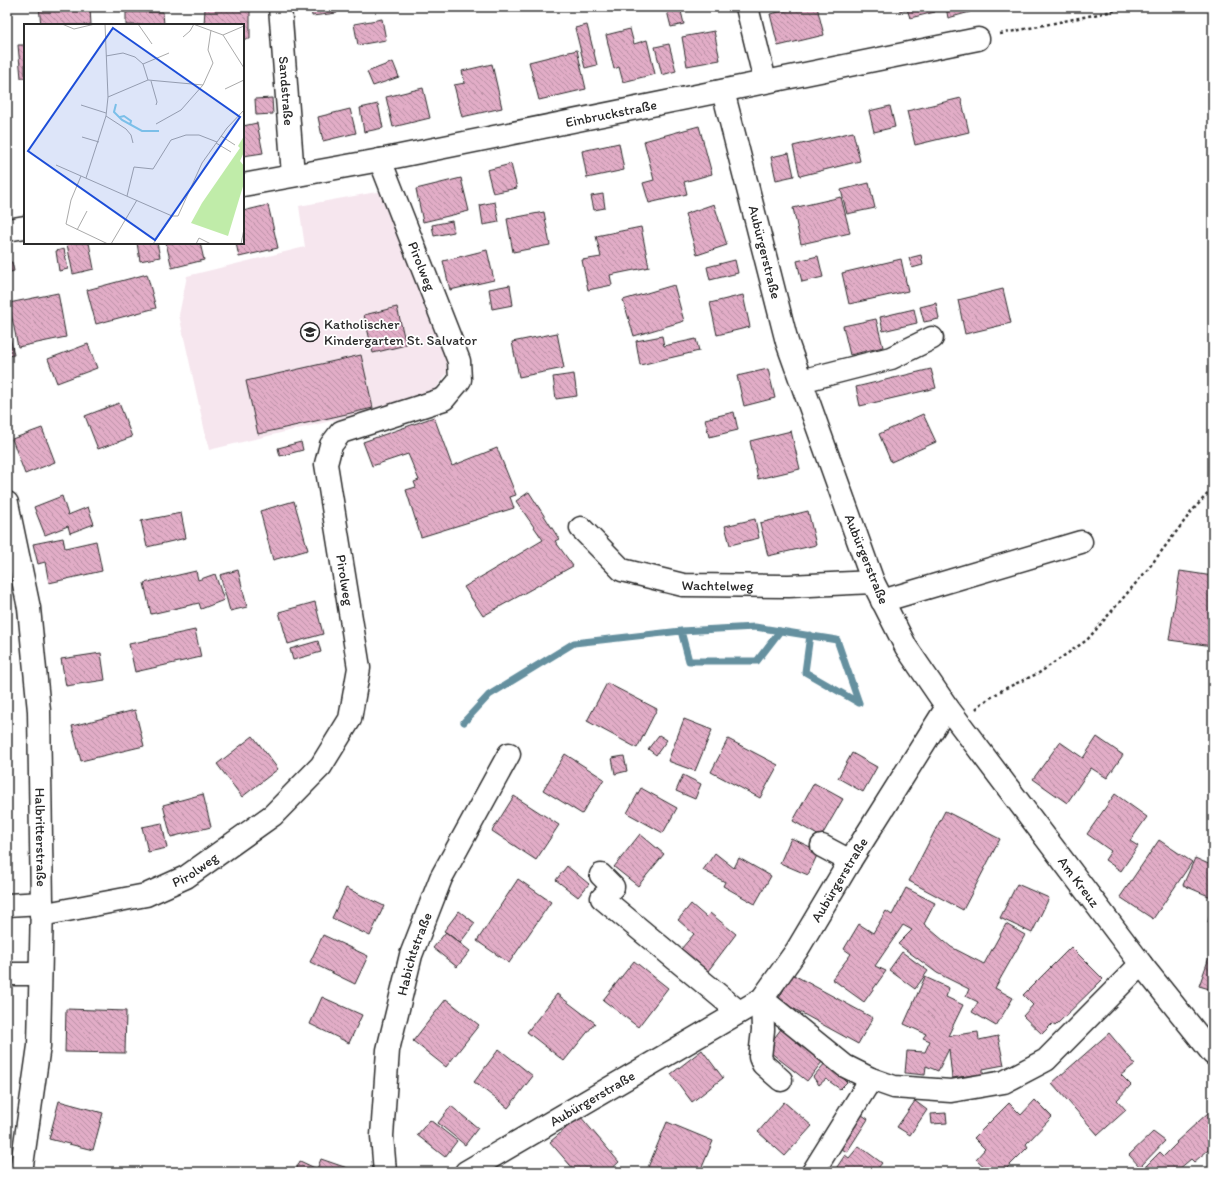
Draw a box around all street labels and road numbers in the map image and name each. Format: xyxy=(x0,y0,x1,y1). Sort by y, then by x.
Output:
street label: Sandstraße xyxy=(275,55,297,126)
street label: Einbruckstraße xyxy=(564,96,659,131)
street label: Aubürgerstraße xyxy=(745,204,784,301)
street label: Pirolweg xyxy=(404,239,439,294)
street label: Aubürgerstraße xyxy=(841,512,892,607)
street label: Pirolweg xyxy=(332,553,357,608)
street label: Wachtelweg xyxy=(681,577,754,595)
street label: Halbritterstraße xyxy=(31,787,50,887)
street label: Aubürgerstraße xyxy=(808,834,872,925)
street label: Pirolweg xyxy=(169,848,222,891)
street label: Am Kreuz xyxy=(1054,853,1103,911)
street label: Habichtstraße xyxy=(393,910,436,997)
street label: Aubürgerstraße xyxy=(547,1067,638,1130)

